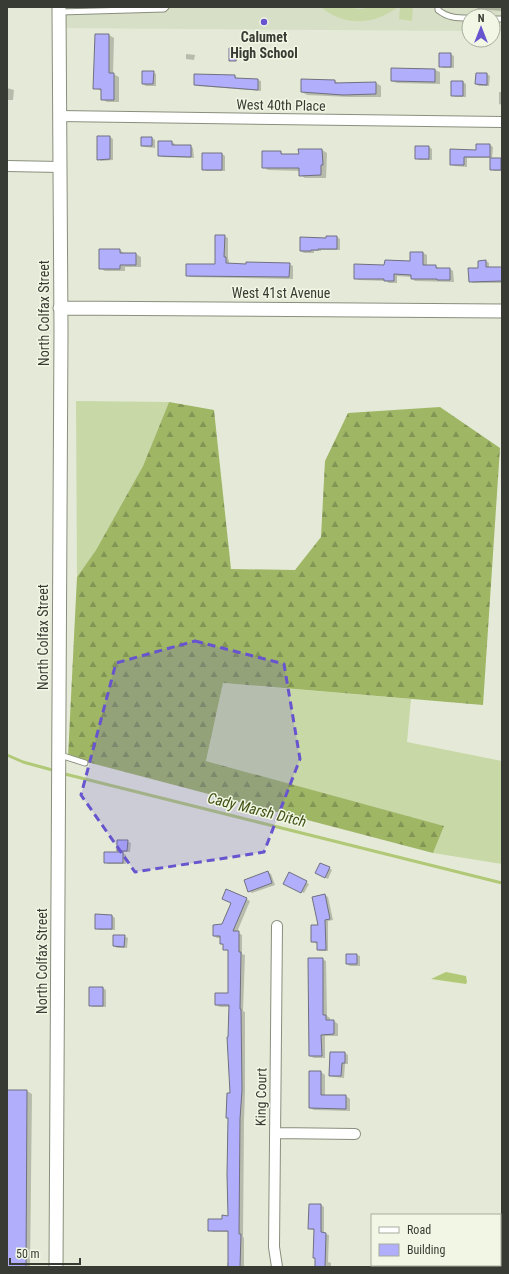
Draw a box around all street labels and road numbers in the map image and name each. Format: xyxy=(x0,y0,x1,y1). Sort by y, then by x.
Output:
street label: West 40th Place xyxy=(236,96,326,114)
street label: North Colfax Street xyxy=(36,260,52,366)
street label: West 41st Avenue xyxy=(232,285,331,301)
street label: North Colfax Street xyxy=(35,584,51,690)
street label: North Colfax Street xyxy=(34,908,50,1014)
street label: King Court xyxy=(252,1068,270,1126)

